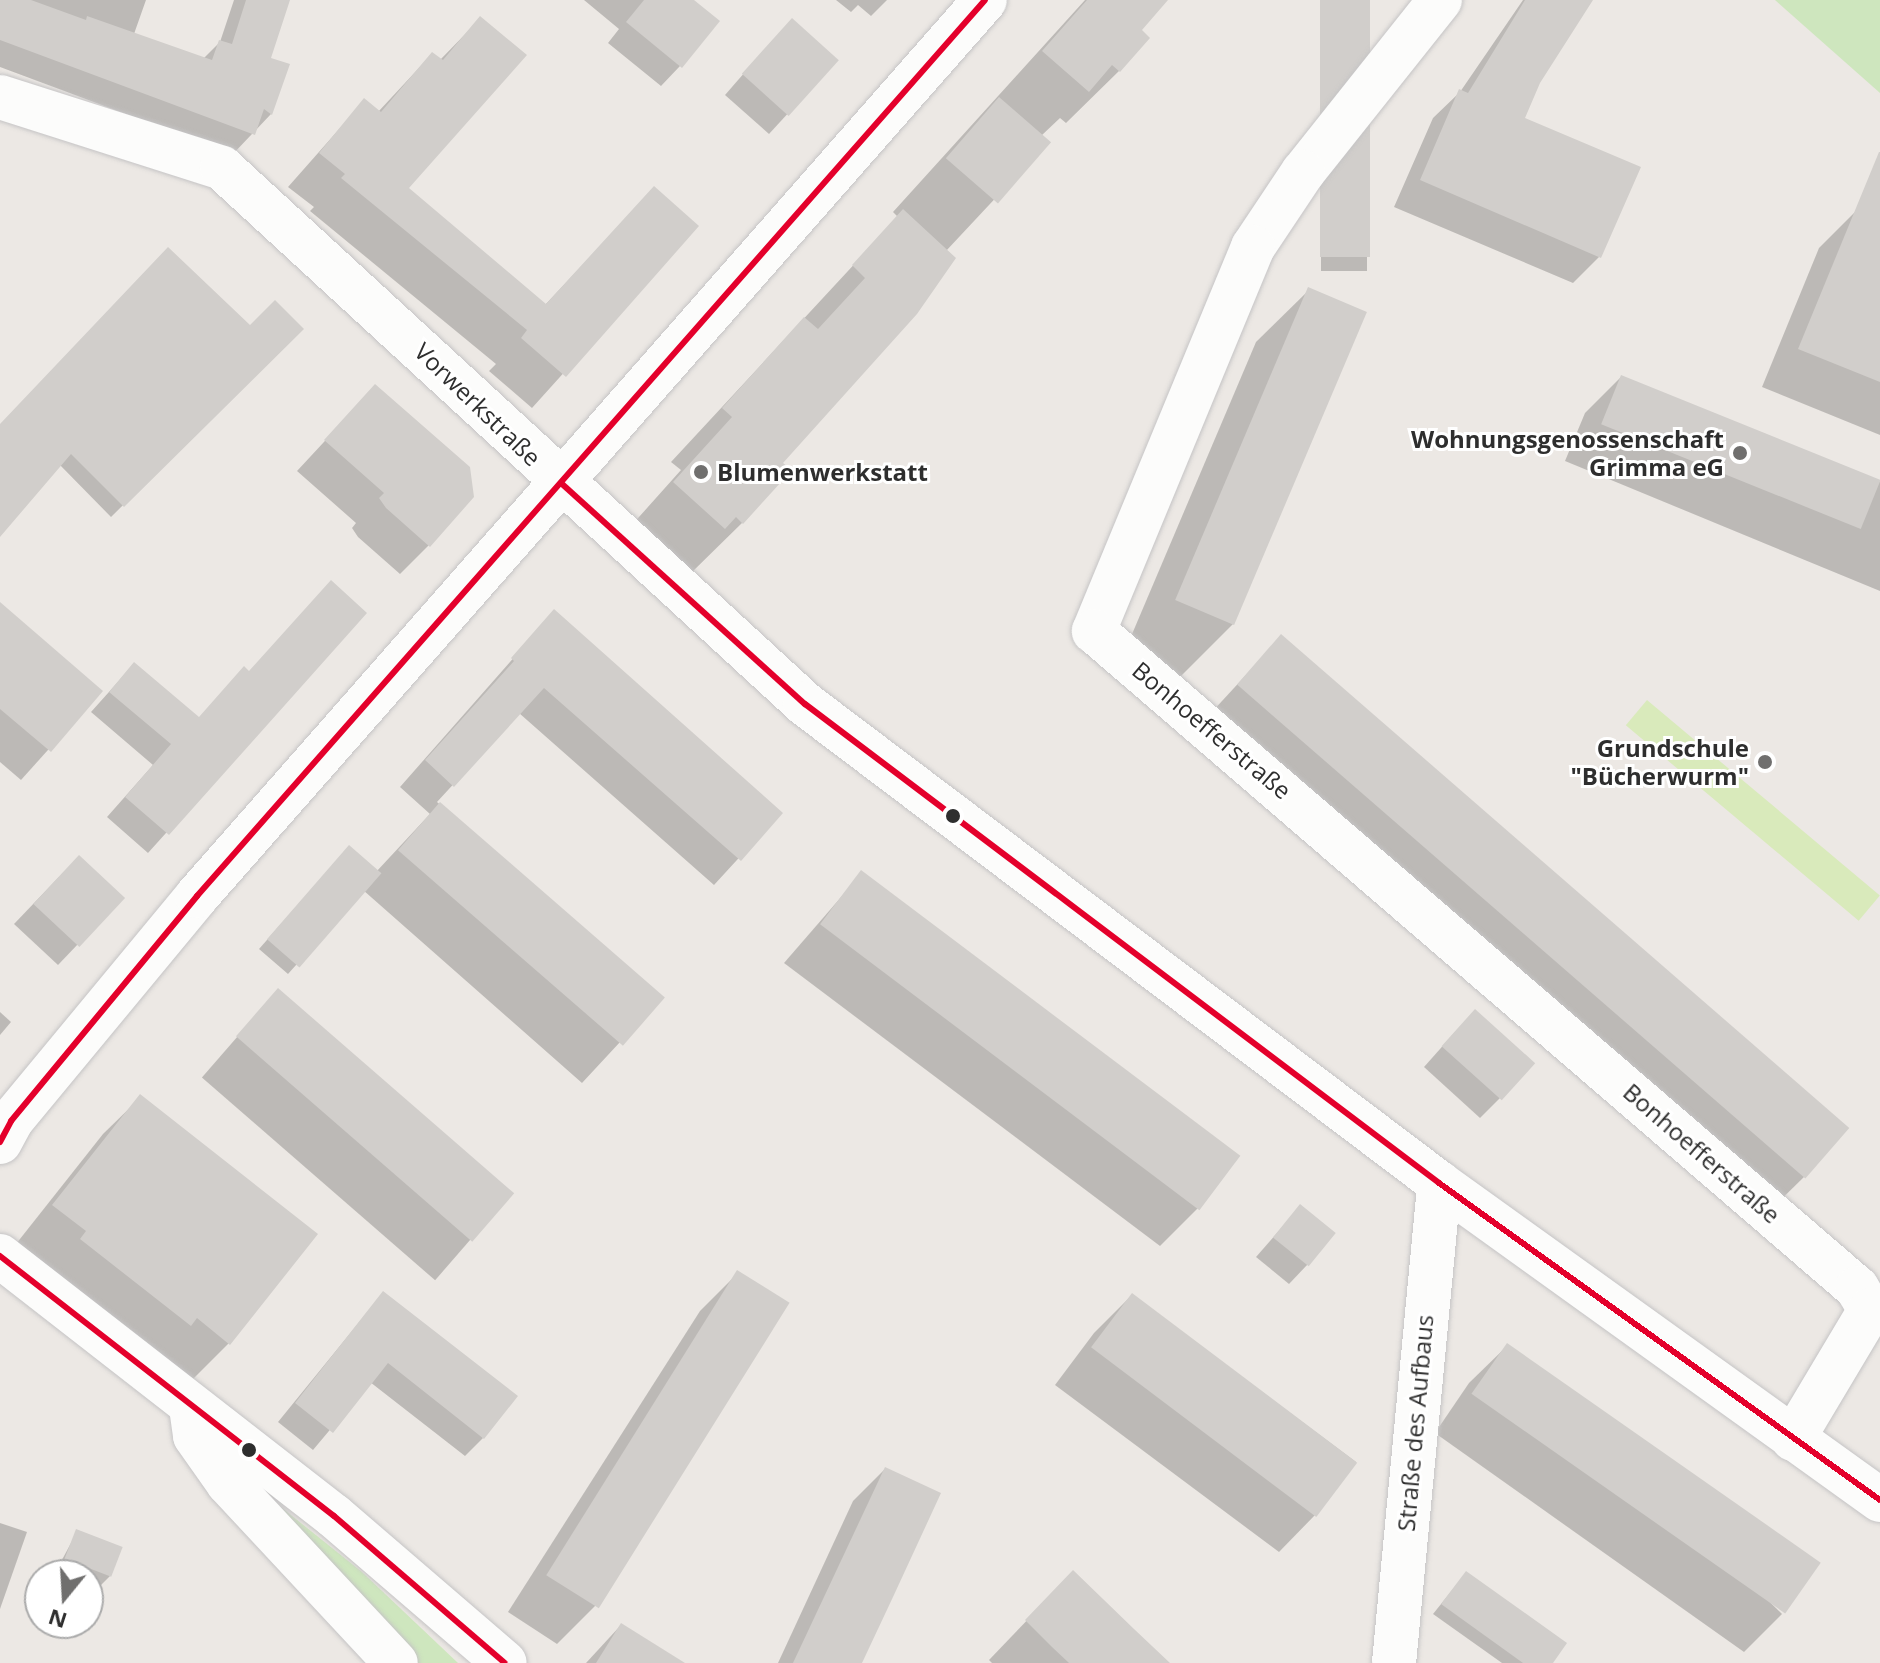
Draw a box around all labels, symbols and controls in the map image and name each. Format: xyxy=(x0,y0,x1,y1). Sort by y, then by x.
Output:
street label: Vorwerkstraße xyxy=(409,336,547,472)
place label: Wohnungsgenossenschaft Grimma eG xyxy=(1411,425,1724,481)
marker: Wohnungsgenossenschaft Grimma eG xyxy=(1731,444,1749,462)
place label: Blumenwerkstatt xyxy=(717,458,928,486)
marker: Blumenwerkstatt xyxy=(692,463,710,481)
street label: Bonhoefferstraße xyxy=(1127,655,1297,805)
place label: Grundschule "Bücherwurm" xyxy=(1570,734,1749,790)
marker: Grundschule "Bücherwurm" xyxy=(1756,753,1774,771)
unlabelled marker xyxy=(945,808,961,824)
street label: Bonhoefferstraße xyxy=(1618,1077,1786,1229)
street label: Straße des Aufbaus xyxy=(1391,1313,1439,1533)
unlabelled marker xyxy=(241,1442,257,1458)
north arrow xyxy=(24,1559,104,1639)
text: N xyxy=(44,1603,70,1637)

